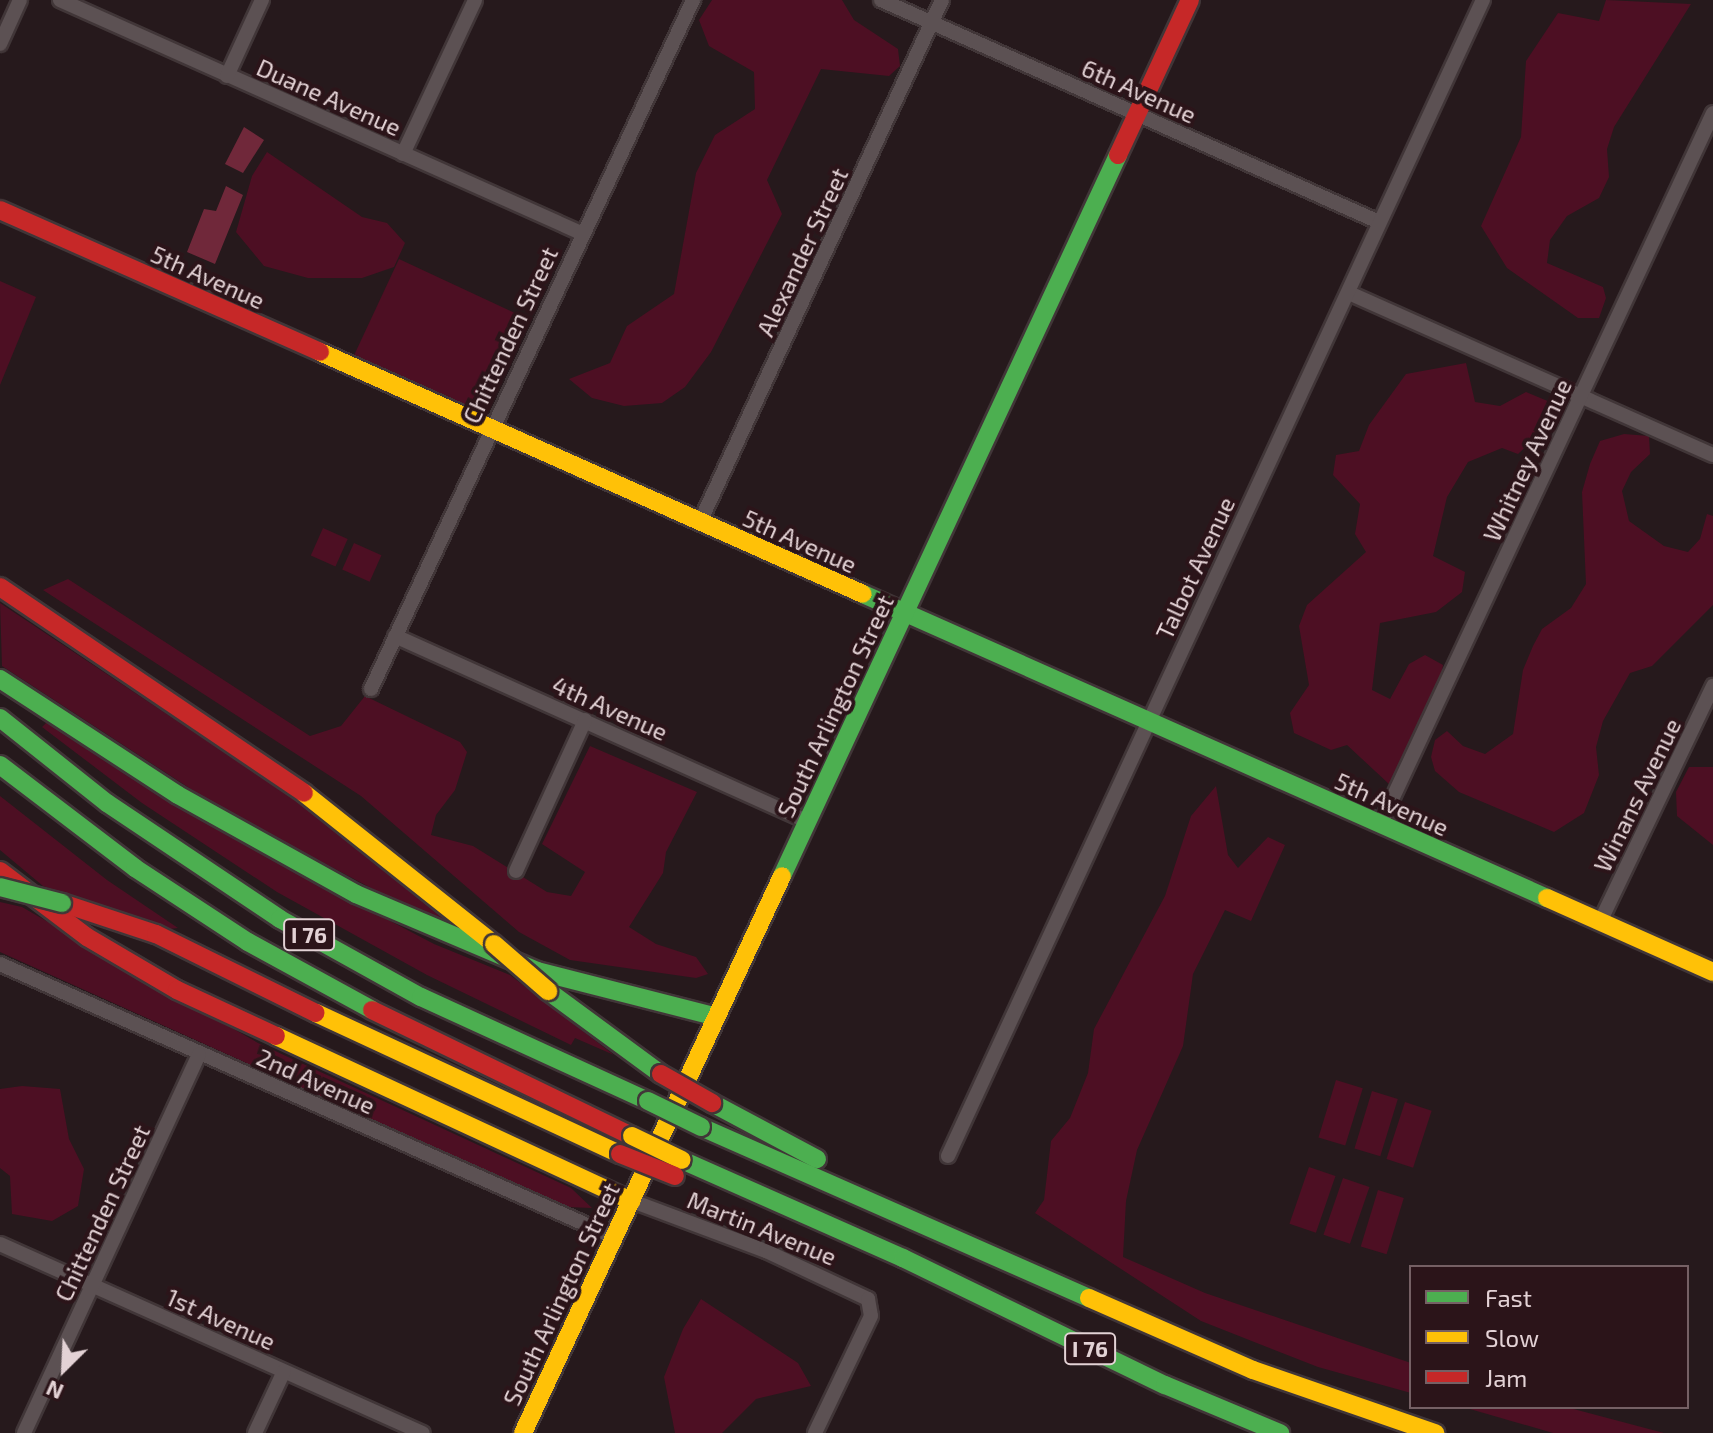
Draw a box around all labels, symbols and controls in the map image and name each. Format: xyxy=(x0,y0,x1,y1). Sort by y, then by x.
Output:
street label: Duane Avenue xyxy=(252,52,406,142)
street label: 6th Avenue xyxy=(1077,53,1201,129)
street label: Alexander Street xyxy=(750,163,854,341)
street label: 5th Avenue xyxy=(147,239,269,315)
street label: Chittenden Street xyxy=(457,242,563,428)
street label: Whitney Avenue xyxy=(1477,374,1577,546)
street label: Talbot Avenue xyxy=(1149,492,1241,644)
street label: 5th Avenue xyxy=(739,503,861,579)
street label: South Arlington Street xyxy=(771,590,899,822)
street label: 4th Avenue xyxy=(548,670,672,746)
street label: Winans Avenue xyxy=(1587,713,1687,877)
street label: 5th Avenue xyxy=(1331,766,1453,842)
road number: I 76 xyxy=(283,917,335,953)
street label: 2nd Avenue xyxy=(252,1042,380,1120)
street label: Chittenden Street xyxy=(49,1120,155,1306)
street label: South Arlington Street xyxy=(497,1178,625,1410)
street label: Martin Avenue xyxy=(683,1185,841,1271)
legend xyxy=(1409,1265,1689,1409)
street label: 1st Avenue xyxy=(162,1282,280,1356)
text: Fast xyxy=(1485,1283,1532,1312)
text: Slow xyxy=(1485,1323,1539,1352)
north arrow xyxy=(24,1329,104,1409)
road number: I 76 xyxy=(1064,1331,1116,1367)
text: Jam xyxy=(1485,1363,1527,1392)
text: N xyxy=(42,1376,67,1406)

